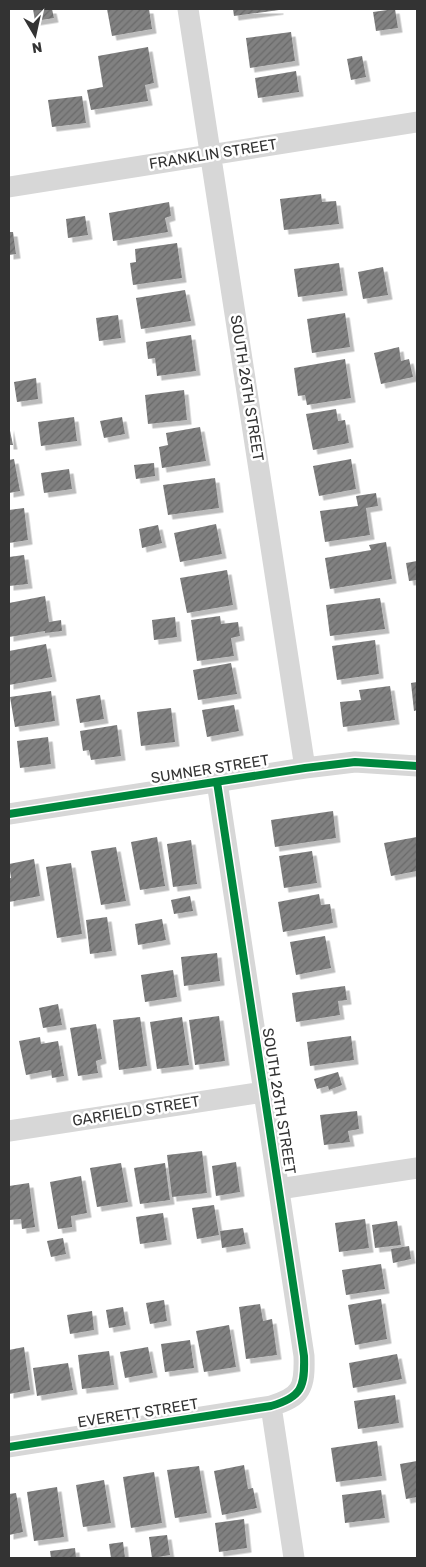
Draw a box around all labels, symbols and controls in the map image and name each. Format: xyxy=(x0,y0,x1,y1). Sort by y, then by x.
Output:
north arrow xyxy=(10,10,60,60)
text: N xyxy=(31,38,43,57)
street label: FRANKLIN STREET xyxy=(148,135,279,173)
street label: SOUTH 26TH STREET xyxy=(227,314,268,463)
street label: SUMNER STREET xyxy=(150,751,271,787)
street label: SOUTH 26TH STREET xyxy=(259,1027,300,1176)
street label: GARFIELD STREET xyxy=(71,1092,201,1130)
street label: EVERETT STREET xyxy=(76,1395,200,1431)

